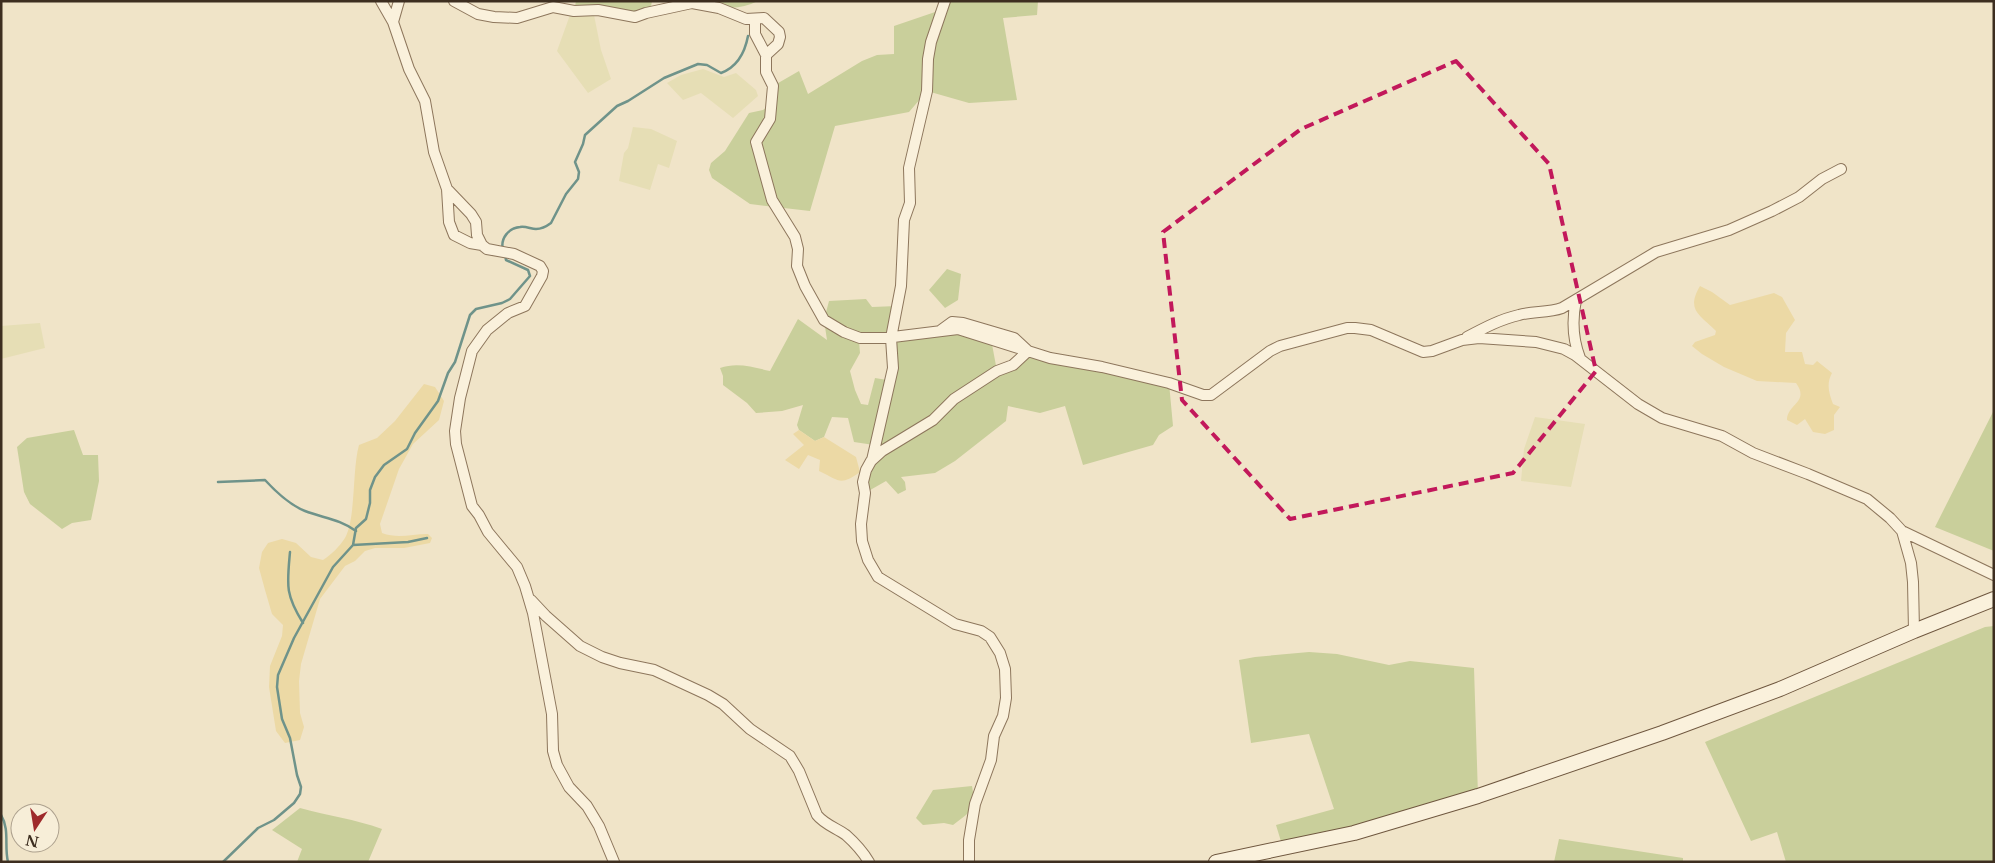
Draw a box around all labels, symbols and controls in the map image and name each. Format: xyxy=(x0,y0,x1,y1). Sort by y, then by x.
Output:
north arrow xyxy=(10,803,60,853)
text: N xyxy=(24,831,41,851)

